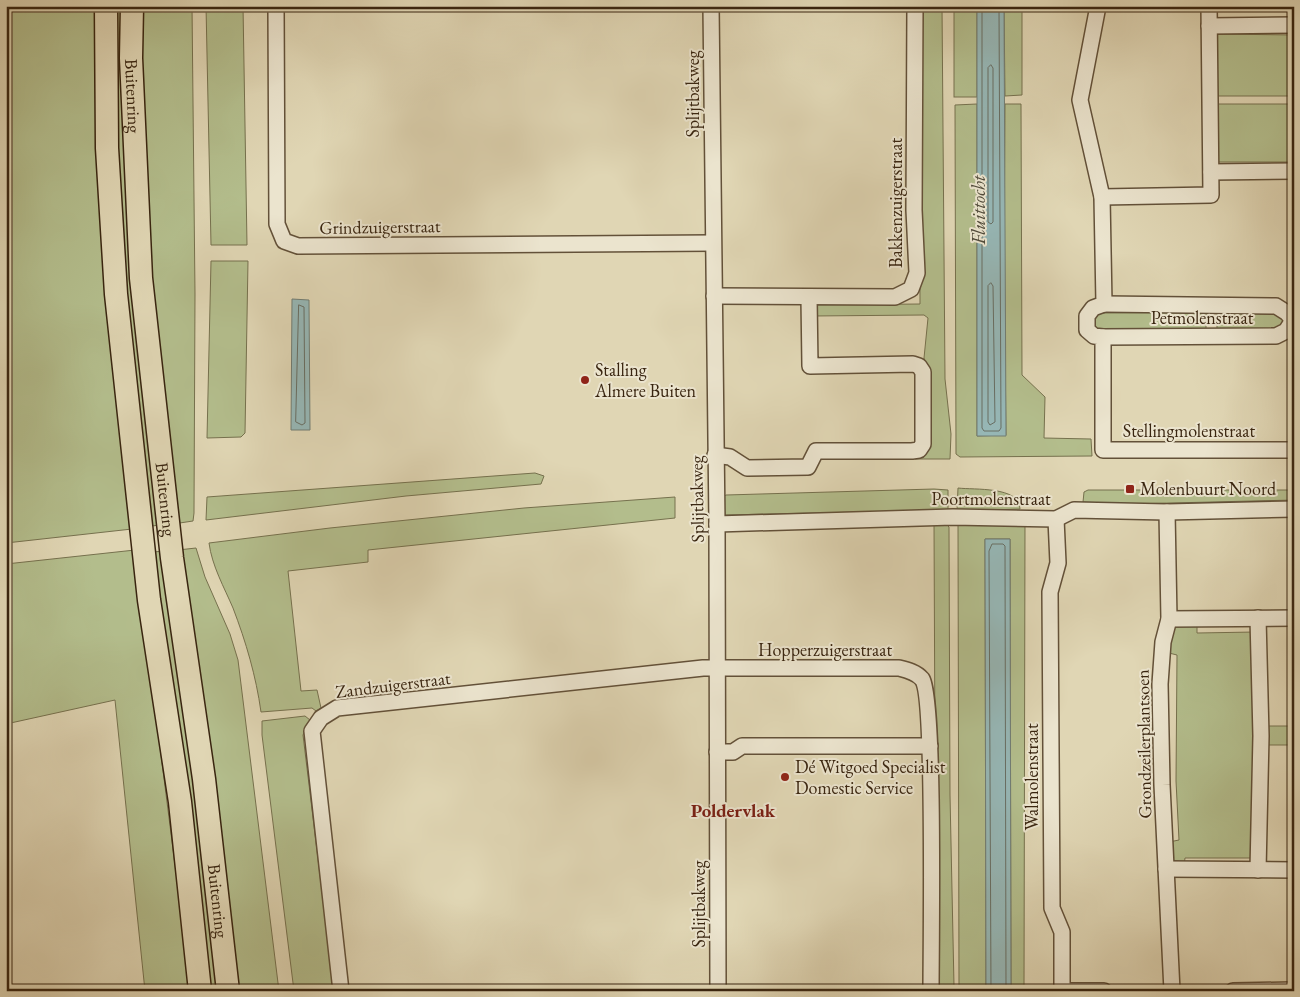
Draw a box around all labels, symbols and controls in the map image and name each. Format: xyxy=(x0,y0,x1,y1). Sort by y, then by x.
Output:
street label: Splijtbakweg xyxy=(681,50,704,138)
street label: Buitenring xyxy=(120,58,146,134)
street label: Bakkenzuigerstraat xyxy=(884,138,907,268)
water label: Fluittocht xyxy=(966,174,991,246)
street label: Grindzuigerstraat xyxy=(319,214,441,239)
street label: Petmolenstraat xyxy=(1151,306,1254,329)
place label: Stalling Almere Buiten xyxy=(594,358,697,402)
marker: Stalling Almere Buiten xyxy=(579,374,591,386)
street label: Stellingmolenstraat xyxy=(1123,419,1256,442)
street label: Splijtbakweg xyxy=(684,455,709,543)
street label: Buitenring xyxy=(150,461,182,538)
place label: Molenbuurt Noord xyxy=(1140,477,1277,500)
marker: Molenbuurt Noord xyxy=(1124,483,1136,495)
street label: Poortmolenstraat xyxy=(931,487,1051,510)
street label: Hopperzuigerstraat xyxy=(758,638,892,661)
street label: Zandzuigerstraat xyxy=(334,666,452,703)
street label: Grondzeilerplantsoen xyxy=(1131,669,1156,819)
street label: Walmolenstraat xyxy=(1020,723,1043,831)
place label: Dé Witgoed Specialist Domestic Service xyxy=(795,755,946,799)
marker: Dé Witgoed Specialist Domestic Service xyxy=(779,771,791,783)
district label: Poldervlak xyxy=(691,798,776,823)
street label: Splijtbakweg xyxy=(687,860,710,948)
street label: Buitenring xyxy=(203,863,234,939)

